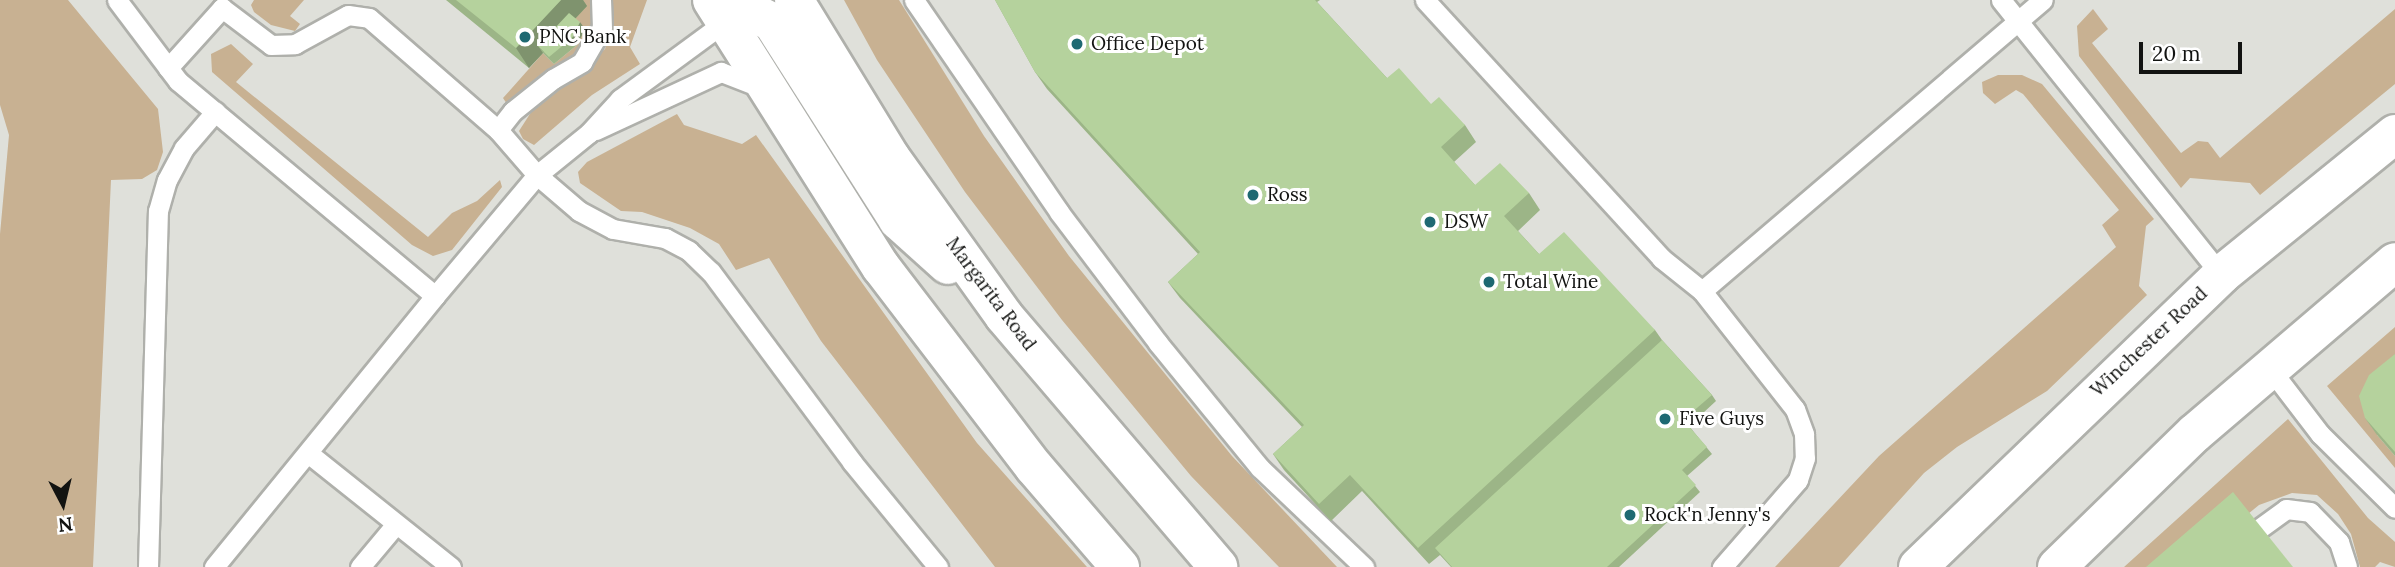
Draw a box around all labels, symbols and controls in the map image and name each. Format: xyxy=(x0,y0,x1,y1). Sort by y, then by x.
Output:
place label: PNC Bank xyxy=(539,26,626,48)
scale bar xyxy=(2143,28,2246,72)
marker: PNC Bank xyxy=(517,29,533,45)
place label: Office Depot xyxy=(1091,33,1204,55)
marker: Office Depot xyxy=(1069,36,1085,52)
text: 20 m xyxy=(2152,40,2201,67)
place label: Ross xyxy=(1267,184,1308,206)
marker: Ross xyxy=(1245,187,1261,203)
place label: DSW xyxy=(1444,211,1488,233)
marker: DSW xyxy=(1422,214,1438,230)
street label: Margarita Road xyxy=(941,233,1041,355)
place label: Total Wine xyxy=(1503,271,1598,293)
marker: Total Wine xyxy=(1481,274,1497,290)
street label: Winchester Road xyxy=(2086,282,2212,402)
place label: Five Guys xyxy=(1679,408,1764,430)
marker: Five Guys xyxy=(1657,411,1673,427)
north arrow xyxy=(28,469,98,539)
place label: Rock'n Jenny's xyxy=(1644,504,1771,526)
marker: Rock'n Jenny's xyxy=(1622,507,1638,523)
text: N xyxy=(57,512,74,538)

